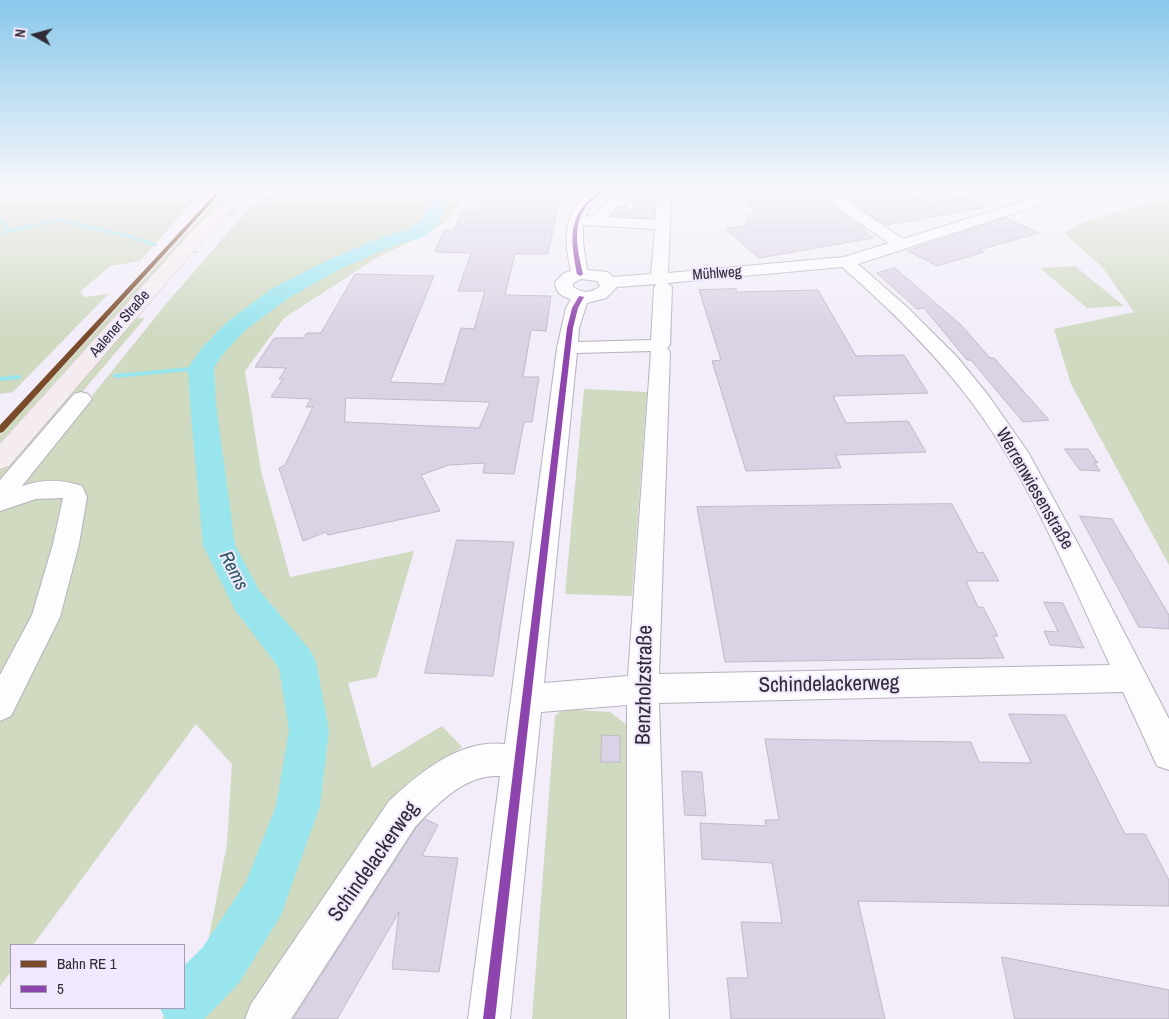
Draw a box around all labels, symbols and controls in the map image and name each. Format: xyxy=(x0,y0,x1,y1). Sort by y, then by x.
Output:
north arrow xyxy=(10,10,60,60)
text: N xyxy=(11,28,30,38)
street label: Mühlweg xyxy=(692,263,742,285)
street label: Aalener Straße xyxy=(86,287,154,361)
street label: Werrenwiesenstraße xyxy=(990,424,1078,554)
water label: Rems xyxy=(214,548,252,594)
street label: Benzholzstraße xyxy=(631,625,659,745)
street label: Schindelackerweg xyxy=(758,671,900,699)
street label: Schindelackerweg xyxy=(323,797,425,927)
legend xyxy=(10,944,185,1009)
text: Bahn RE 1 xyxy=(57,953,117,974)
text: 5 xyxy=(57,978,64,999)

